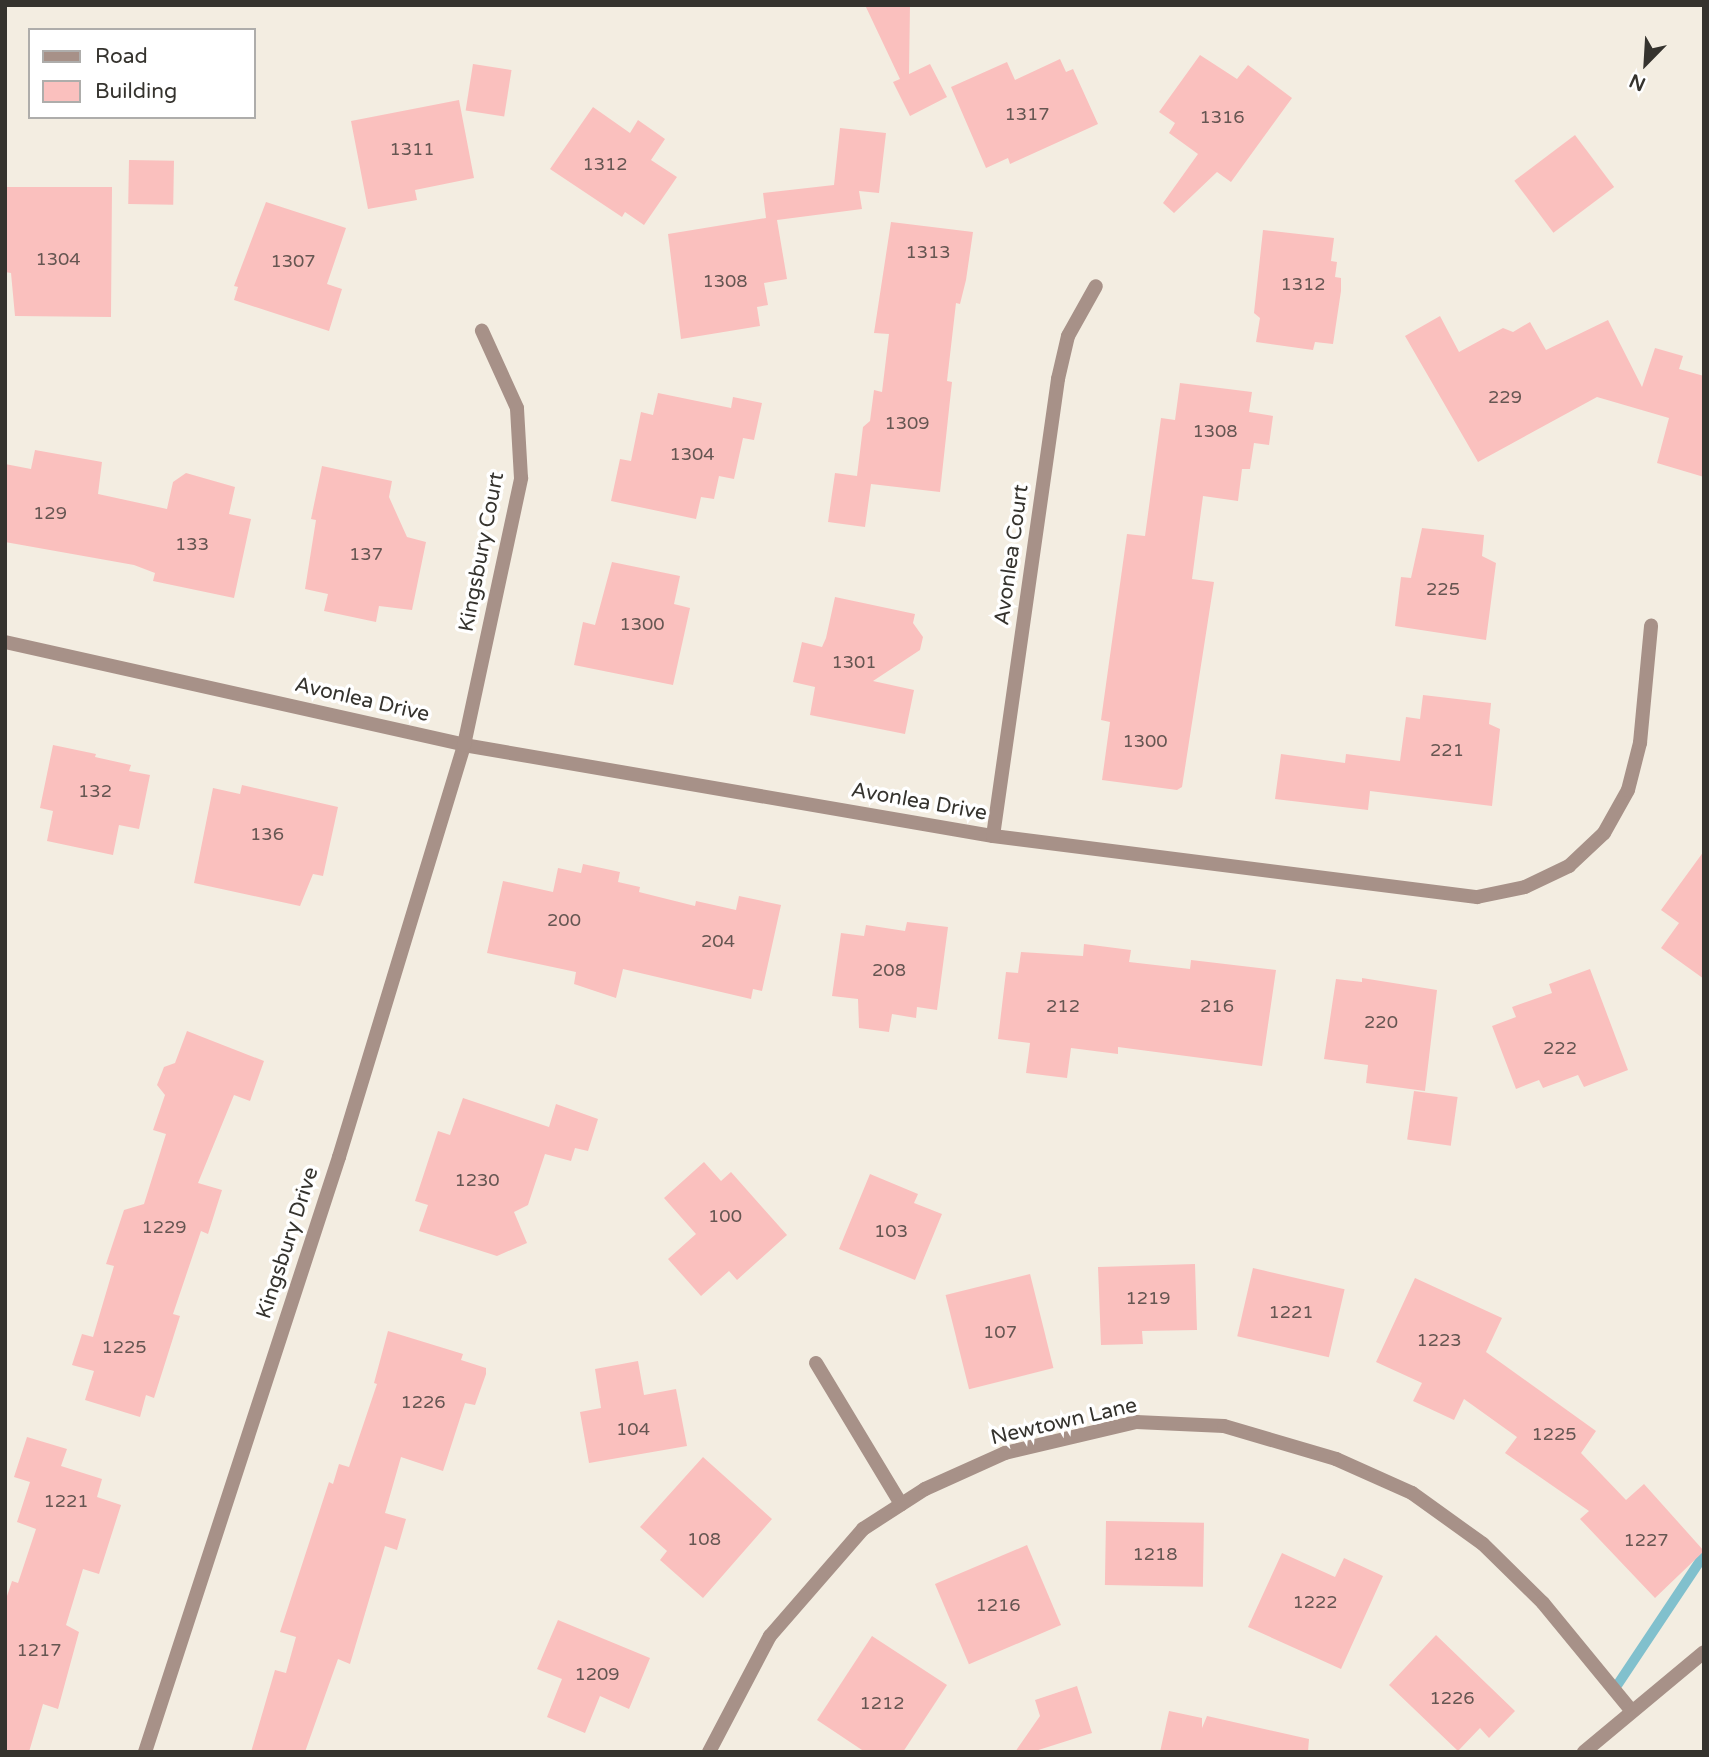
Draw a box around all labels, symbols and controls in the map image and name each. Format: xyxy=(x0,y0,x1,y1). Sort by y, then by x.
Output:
legend xyxy=(28,28,256,119)
north arrow xyxy=(1611,28,1681,98)
text: Road xyxy=(95,44,148,69)
text: N xyxy=(1626,69,1649,95)
text: Building xyxy=(95,79,177,104)
house number: 1317 xyxy=(1004,103,1050,125)
house number: 1316 xyxy=(1199,106,1245,128)
house number: 1311 xyxy=(389,138,435,160)
house number: 1312 xyxy=(582,153,628,175)
house number: 1313 xyxy=(905,241,951,263)
house number: 1304 xyxy=(35,248,81,270)
house number: 1307 xyxy=(270,250,316,272)
house number: 1308 xyxy=(702,270,748,292)
house number: 1312 xyxy=(1280,273,1326,295)
house number: 229 xyxy=(1488,386,1522,408)
house number: 1309 xyxy=(884,412,930,434)
house number: 1308 xyxy=(1192,420,1238,442)
house number: 1304 xyxy=(669,443,715,465)
street label: Kingsbury Court xyxy=(454,470,510,634)
street label: Avonlea Court xyxy=(990,483,1034,627)
house number: 129 xyxy=(33,502,67,524)
house number: 133 xyxy=(175,533,209,555)
house number: 137 xyxy=(349,543,383,565)
house number: 225 xyxy=(1426,578,1460,600)
house number: 1300 xyxy=(619,613,665,635)
house number: 1301 xyxy=(831,651,877,673)
street label: Avonlea Drive xyxy=(292,672,432,728)
house number: 1300 xyxy=(1122,730,1168,752)
house number: 221 xyxy=(1430,739,1464,761)
street label: Avonlea Drive xyxy=(849,778,989,826)
house number: 132 xyxy=(78,780,112,802)
house number: 136 xyxy=(250,823,284,845)
house number: 200 xyxy=(547,909,581,931)
house number: 204 xyxy=(701,930,735,952)
house number: 208 xyxy=(872,959,906,981)
house number: 212 xyxy=(1046,995,1080,1017)
house number: 216 xyxy=(1200,995,1234,1017)
house number: 220 xyxy=(1364,1011,1398,1033)
house number: 222 xyxy=(1543,1037,1577,1059)
street label: Kingsbury Drive xyxy=(252,1164,324,1322)
house number: 1230 xyxy=(454,1169,500,1191)
house number: 100 xyxy=(708,1205,742,1227)
house number: 1229 xyxy=(141,1216,187,1238)
house number: 103 xyxy=(874,1220,908,1242)
house number: 1219 xyxy=(1125,1287,1171,1309)
house number: 1221 xyxy=(1268,1301,1314,1323)
house number: 107 xyxy=(983,1321,1017,1343)
house number: 1223 xyxy=(1416,1329,1462,1351)
house number: 1225 xyxy=(101,1336,147,1358)
house number: 1226 xyxy=(400,1391,446,1413)
street label: Newtown Lane xyxy=(988,1393,1140,1451)
house number: 104 xyxy=(616,1418,650,1440)
house number: 1225 xyxy=(1531,1423,1577,1445)
house number: 1221 xyxy=(43,1490,89,1512)
house number: 108 xyxy=(687,1528,721,1550)
house number: 1227 xyxy=(1623,1529,1669,1551)
house number: 1218 xyxy=(1132,1543,1178,1565)
house number: 1222 xyxy=(1292,1591,1338,1613)
house number: 1216 xyxy=(975,1594,1021,1616)
house number: 1217 xyxy=(16,1639,62,1661)
house number: 1209 xyxy=(574,1663,620,1685)
house number: 1226 xyxy=(1429,1687,1475,1709)
house number: 1212 xyxy=(859,1692,905,1714)

